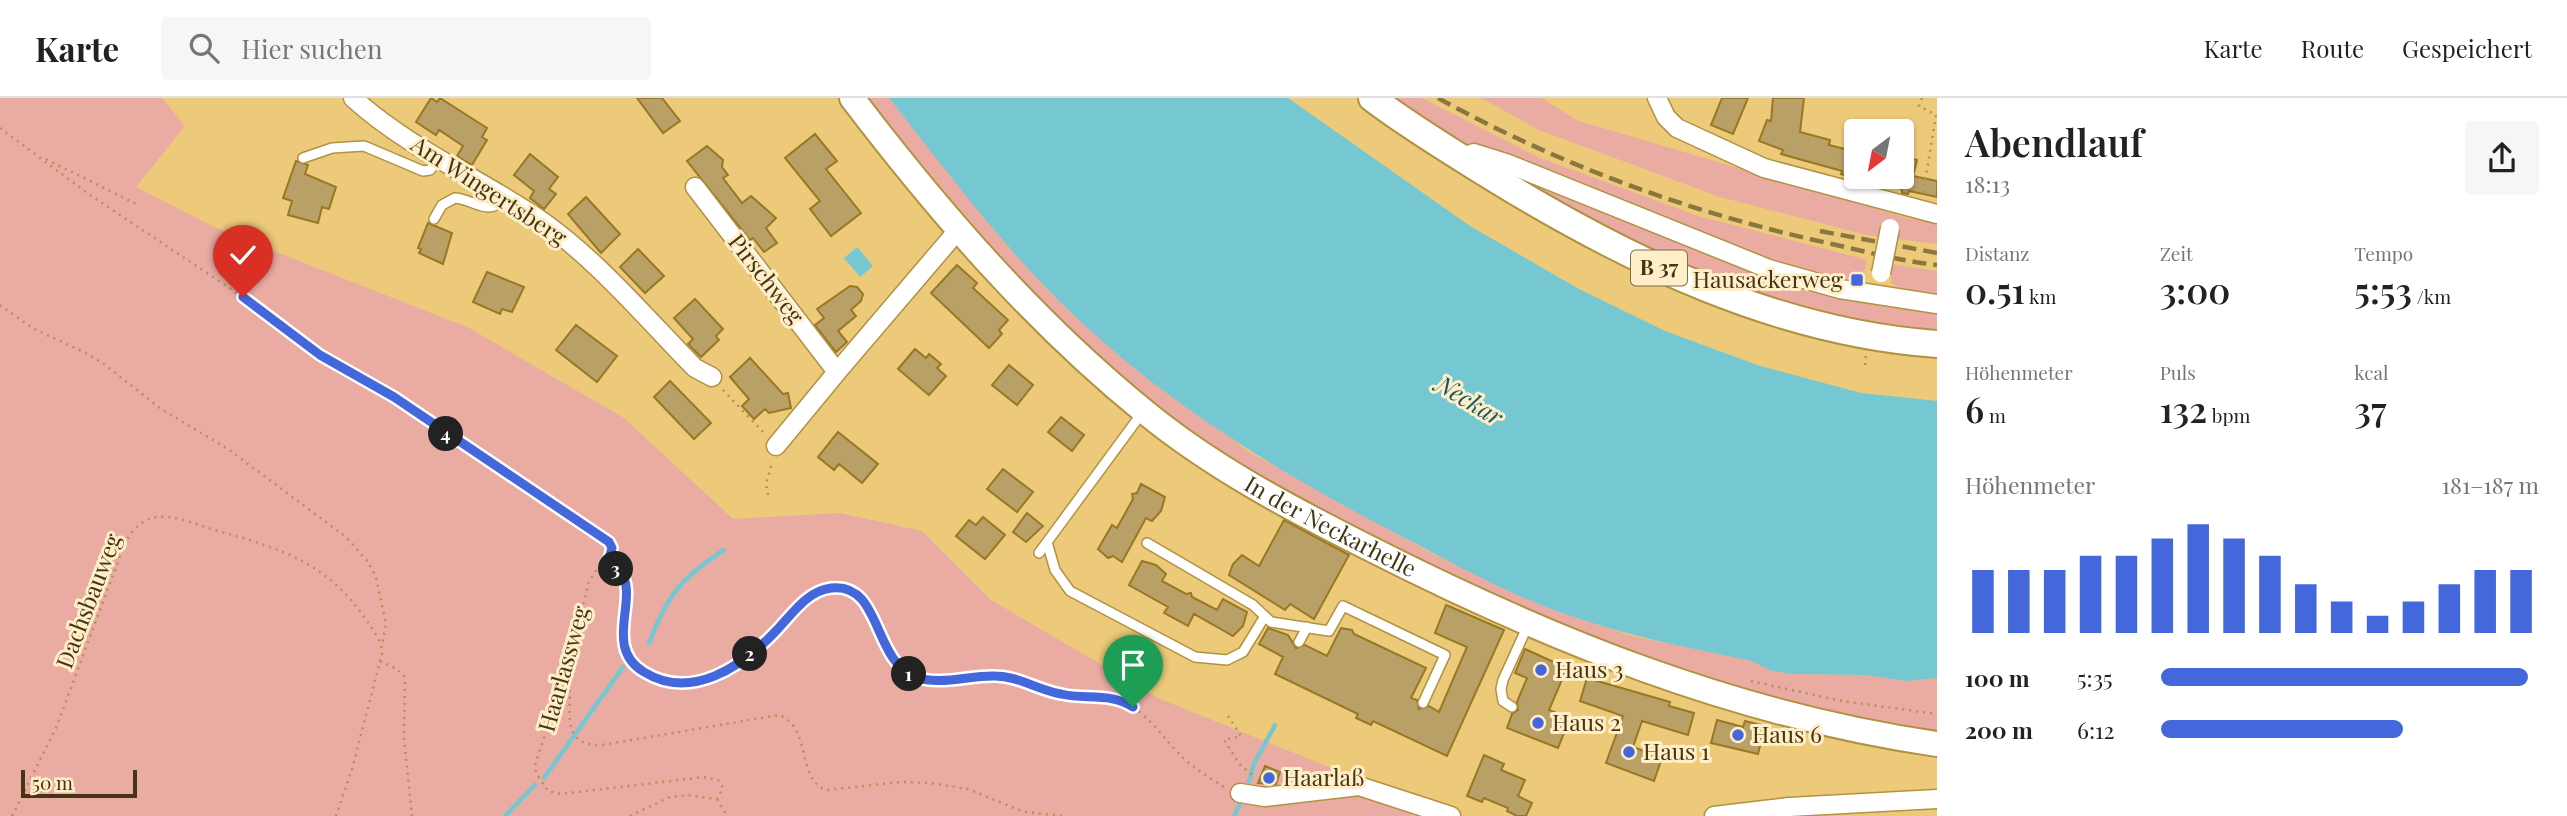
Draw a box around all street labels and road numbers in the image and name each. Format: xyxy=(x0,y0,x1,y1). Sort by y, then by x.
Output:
street label: Am Wingertsberg xyxy=(405,127,574,252)
street label: Pirschweg xyxy=(722,227,812,330)
road number: B 37 xyxy=(1631,250,1687,286)
street label: In der Neckarhelle xyxy=(1239,468,1422,583)
street label: Dachsbauweg xyxy=(48,529,128,672)
street label: Haarlassweg xyxy=(530,602,595,735)

